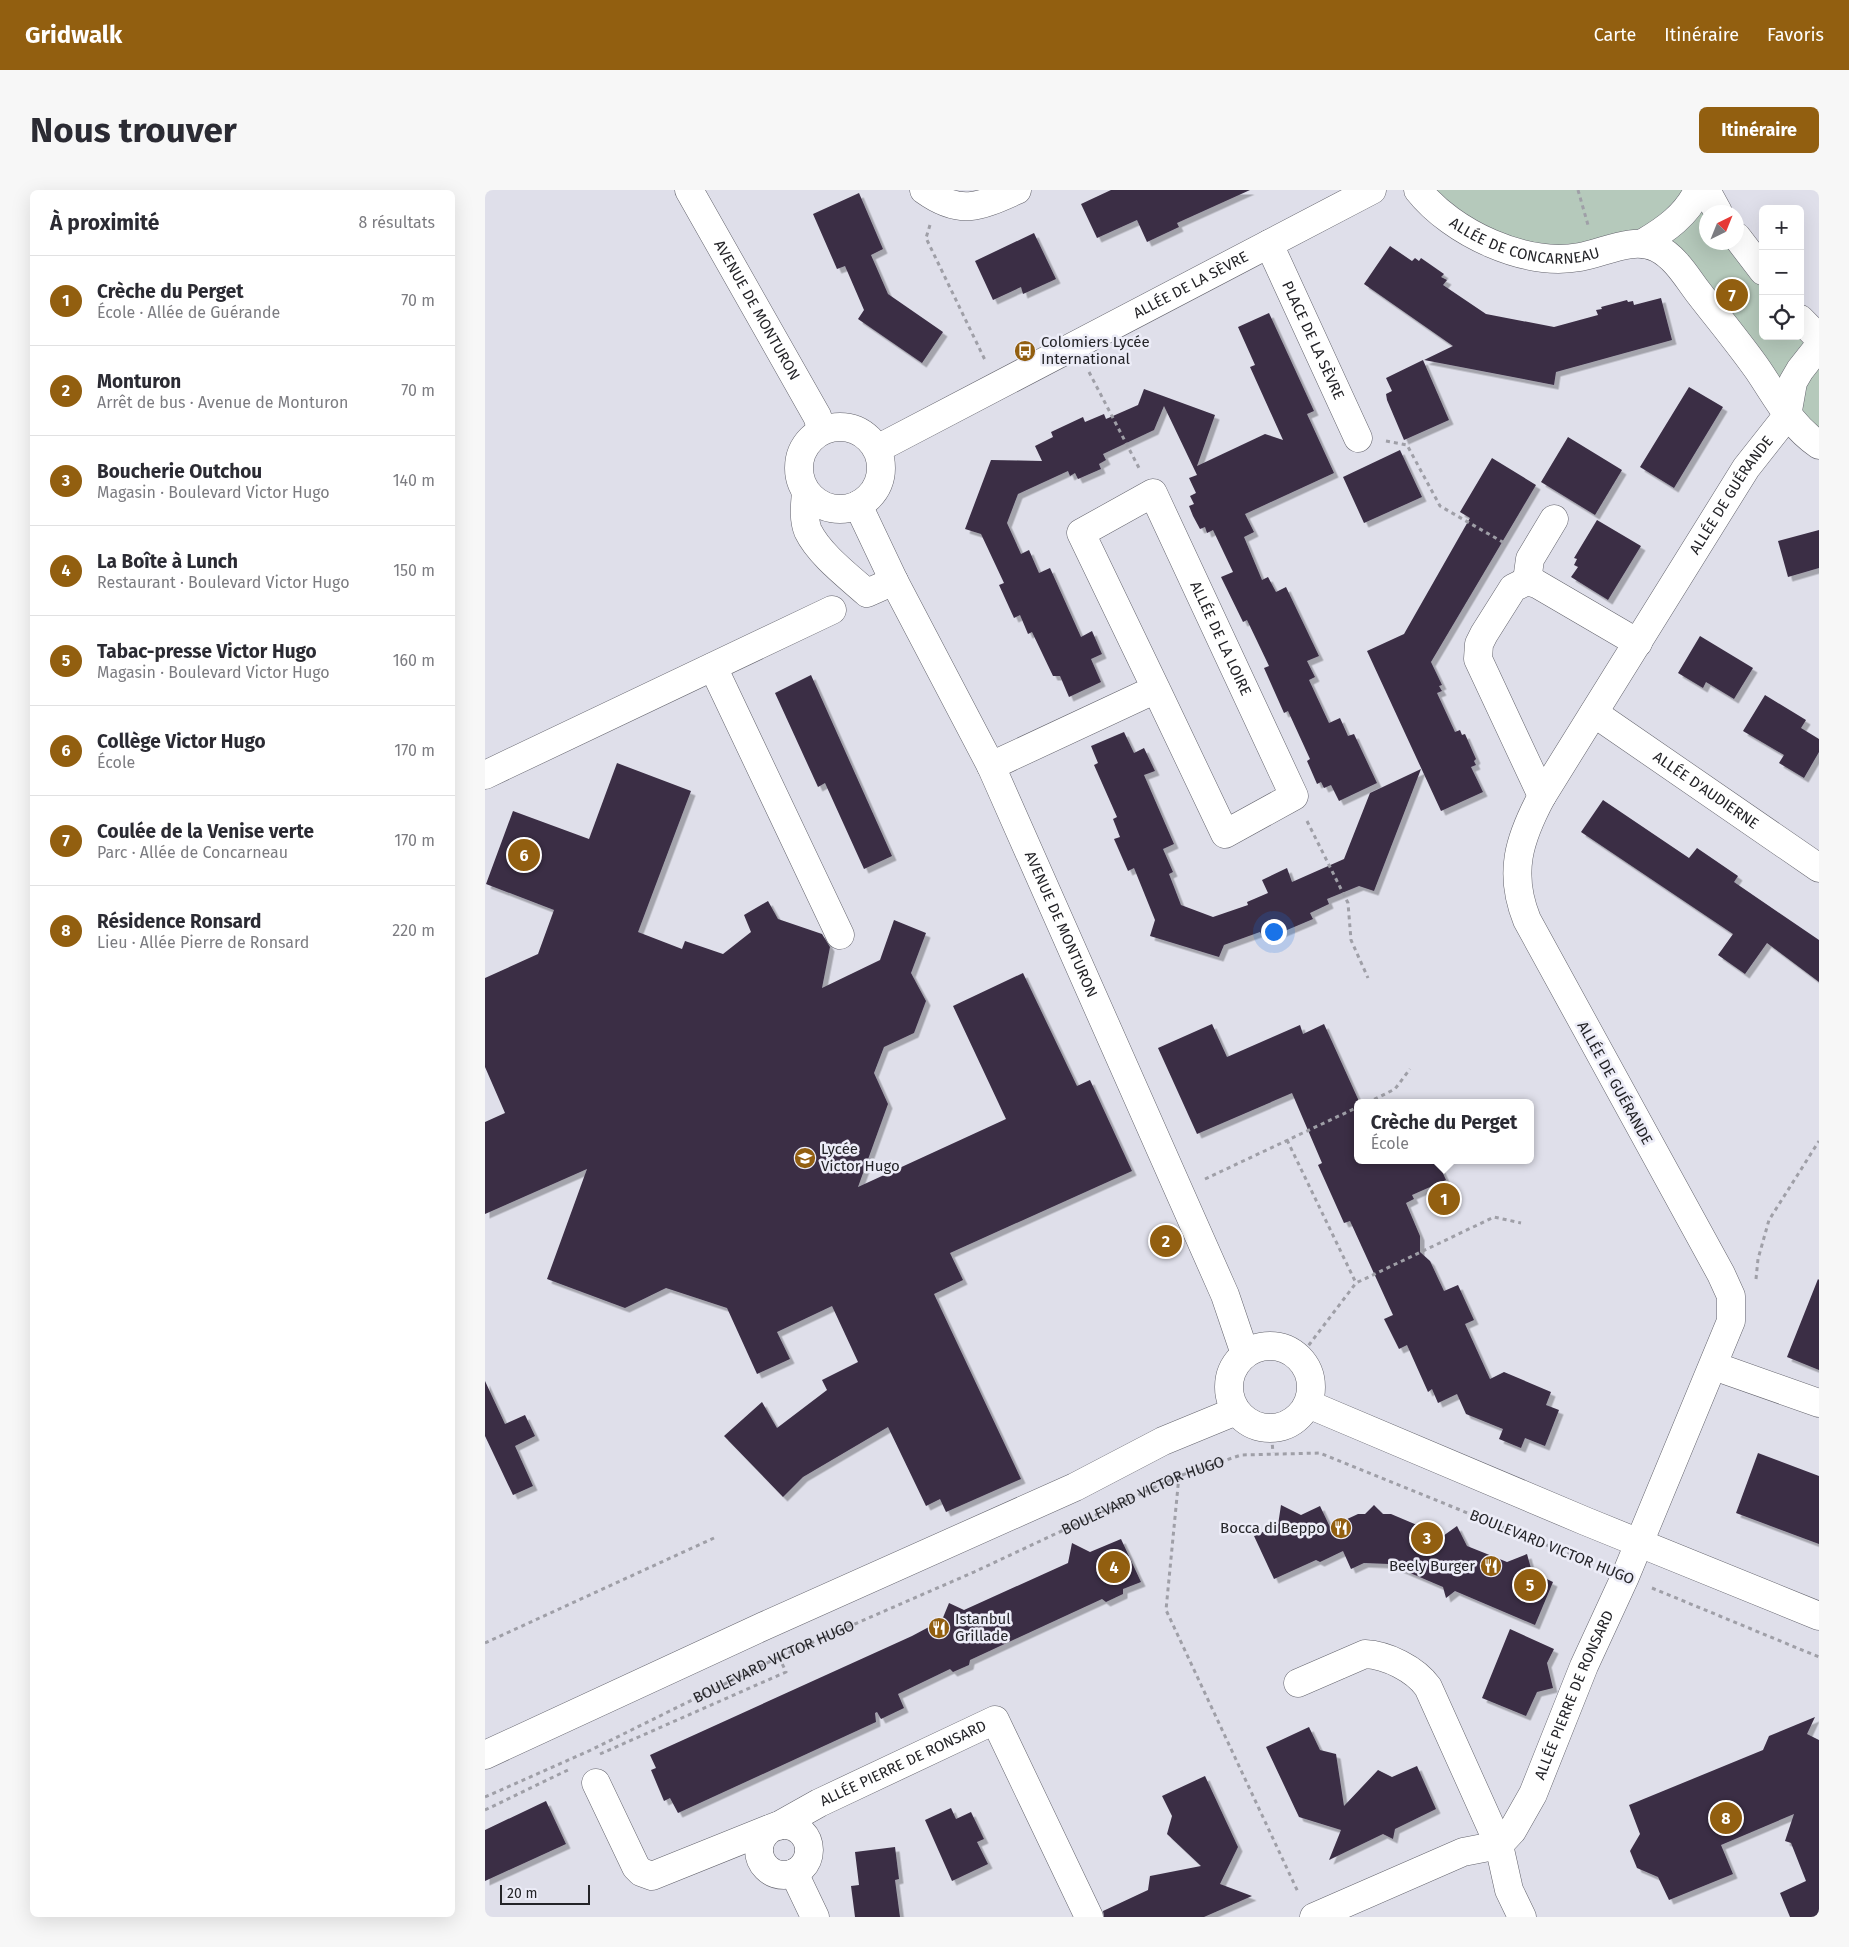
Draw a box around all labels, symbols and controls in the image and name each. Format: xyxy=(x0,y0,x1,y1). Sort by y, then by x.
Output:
text: Gridwalk xyxy=(25,21,122,49)
text: Carte xyxy=(1594,24,1636,46)
text: Itinéraire xyxy=(1664,24,1739,46)
text: Favoris xyxy=(1767,24,1824,46)
button: Itinéraire xyxy=(1699,107,1819,153)
text: Nous trouver xyxy=(30,109,237,151)
north arrow xyxy=(1699,205,1744,250)
map controls xyxy=(1759,205,1804,340)
button: + xyxy=(1759,205,1804,250)
text: À proximité xyxy=(50,210,159,236)
text: 8 résultats xyxy=(358,213,435,232)
street label: ALLÉE DE CONCARNEAU xyxy=(1446,214,1602,268)
street label: AVENUE DE MONTURON xyxy=(710,237,804,383)
street label: ALLÉE DE LA SÈVRE xyxy=(1130,247,1251,322)
button: − xyxy=(1759,250,1804,295)
pin: 7 xyxy=(1716,276,1748,314)
street label: PLACE DE LA SÈVRE xyxy=(1278,278,1348,403)
text: Crèche du Perget xyxy=(97,280,244,303)
text: 1 xyxy=(62,291,70,310)
text: 70 m xyxy=(401,291,435,310)
button: locate xyxy=(1759,295,1804,340)
text: École · Allée de Guérande xyxy=(97,303,280,322)
place label: Colomiers Lycée International xyxy=(1041,333,1150,368)
bus stop icon: Colomiers Lycée International xyxy=(1013,339,1037,363)
text: Monturon xyxy=(97,370,181,393)
text: 2 xyxy=(62,381,70,400)
text: 70 m xyxy=(401,381,435,400)
text: Arrêt de bus · Avenue de Monturon xyxy=(97,393,348,412)
street label: ALLÉE DE GUÉRANDE xyxy=(1686,432,1777,558)
text: Boucherie Outchou xyxy=(97,460,262,483)
text: 3 xyxy=(62,471,70,490)
text: 140 m xyxy=(393,471,435,490)
text: Magasin · Boulevard Victor Hugo xyxy=(97,483,330,502)
text: La Boîte à Lunch xyxy=(97,550,238,573)
text: 4 xyxy=(61,561,71,580)
text: 150 m xyxy=(393,561,435,580)
text: Restaurant · Boulevard Victor Hugo xyxy=(97,573,350,592)
street label: ALLÉE DE LA LOIRE xyxy=(1186,578,1255,699)
text: Tabac-presse Victor Hugo xyxy=(97,640,317,663)
text: 5 xyxy=(62,651,70,670)
text: 160 m xyxy=(393,651,435,670)
text: Magasin · Boulevard Victor Hugo xyxy=(97,663,330,682)
text: Collège Victor Hugo xyxy=(97,730,266,753)
text: 6 xyxy=(61,741,71,760)
text: 170 m xyxy=(394,741,435,760)
street label: ALLÉE D'AUDIERNE xyxy=(1650,748,1762,833)
text: École xyxy=(97,753,135,772)
text: Coulée de la Venise verte xyxy=(97,820,314,843)
text: 7 xyxy=(62,831,70,850)
text: 170 m xyxy=(394,831,435,850)
pin: 6 xyxy=(508,836,540,874)
text: Parc · Allée de Concarneau xyxy=(97,843,288,862)
street label: AVENUE DE MONTURON xyxy=(1021,848,1101,1000)
text: Résidence Ronsard xyxy=(97,910,261,933)
your location xyxy=(1261,919,1287,945)
text: 8 xyxy=(61,921,71,940)
text: 220 m xyxy=(392,921,435,940)
text: Lieu · Allée Pierre de Ronsard xyxy=(97,933,309,952)
street label: ALLÉE DE GUÉRANDE xyxy=(1574,1018,1656,1148)
popup xyxy=(1354,1099,1534,1164)
text: Crèche du Perget xyxy=(1371,1111,1517,1134)
text: École xyxy=(1371,1134,1409,1153)
place label: Lycée Victor Hugo xyxy=(821,1140,900,1175)
school or university icon: Lycée Victor Hugo xyxy=(793,1146,817,1170)
pin: 1 xyxy=(1428,1180,1460,1218)
pin: 2 xyxy=(1150,1222,1182,1260)
street label: BOULEVARD VICTOR HUGO xyxy=(1058,1452,1227,1539)
street label: BOULEVARD VICTOR HUGO xyxy=(1467,1506,1637,1588)
restaurant icon: Bocca di Beppo xyxy=(1329,1516,1353,1540)
place label: Bocca di Beppo xyxy=(1220,1519,1325,1537)
pin: 3 xyxy=(1411,1519,1443,1557)
pin: 4 xyxy=(1098,1548,1130,1586)
restaurant icon: Beely Burger xyxy=(1479,1554,1503,1578)
place label: Beely Burger xyxy=(1389,1557,1475,1575)
pin: 5 xyxy=(1514,1566,1546,1604)
street label: ALLÉE PIERRE DE RONSARD xyxy=(1531,1608,1617,1782)
place label: Istanbul Grillade xyxy=(955,1610,1011,1645)
street label: BOULEVARD VICTOR HUGO xyxy=(690,1616,857,1707)
restaurant icon: Istanbul Grillade xyxy=(927,1616,951,1640)
street label: ALLÉE PIERRE DE RONSARD xyxy=(817,1716,989,1810)
pin: 8 xyxy=(1710,1799,1742,1837)
scale bar xyxy=(500,1882,590,1905)
text: 20 m xyxy=(507,1885,537,1902)

